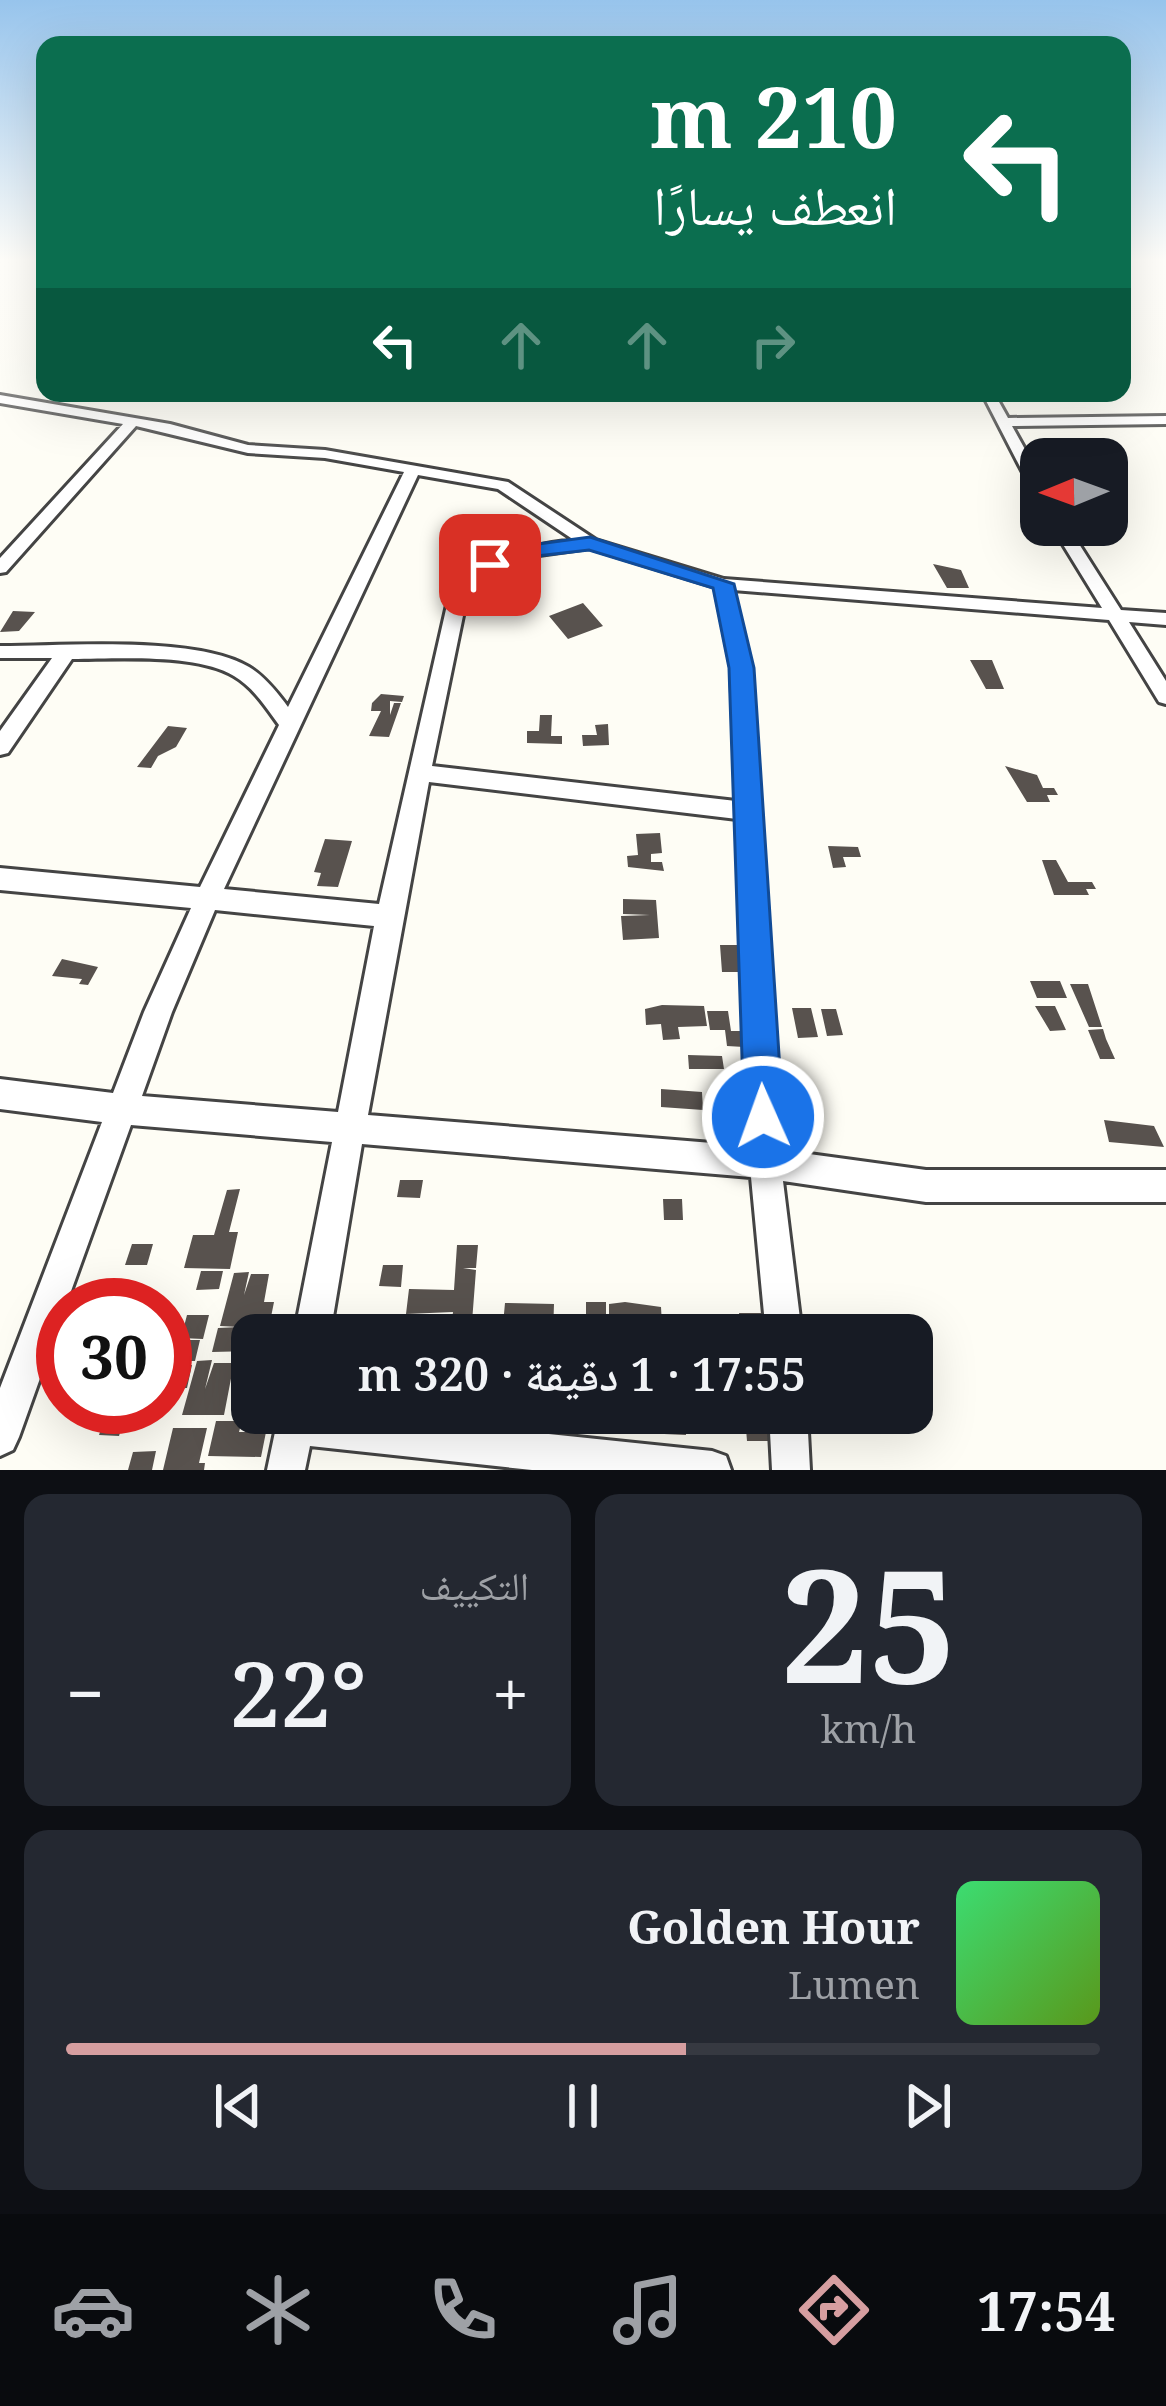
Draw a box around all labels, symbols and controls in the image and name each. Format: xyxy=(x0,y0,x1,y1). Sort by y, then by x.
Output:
text: 210 m xyxy=(650,58,897,173)
icon: left xyxy=(939,84,1095,240)
text: انعطف يسارًا xyxy=(653,167,897,241)
icon: left xyxy=(362,312,428,378)
icon: ahead xyxy=(488,312,554,378)
icon: ahead xyxy=(614,312,680,378)
icon: right xyxy=(740,312,806,378)
north arrow xyxy=(1020,438,1128,546)
map controls xyxy=(1020,438,1128,546)
pin xyxy=(439,514,541,616)
icon: arrive xyxy=(457,532,523,598)
position arrow xyxy=(700,1054,826,1180)
speed limit sign: 30 xyxy=(36,1278,192,1434)
text: 17:55 · 1 دقيقة · 320 m xyxy=(358,1343,806,1404)
text: 25 xyxy=(780,1516,957,1729)
text: التكييف xyxy=(420,1558,529,1611)
text: 22° xyxy=(229,1631,367,1753)
text: − xyxy=(66,1647,104,1737)
text: + xyxy=(492,1647,529,1737)
text: km/h xyxy=(821,1701,916,1754)
text: Golden Hour xyxy=(627,1896,920,1957)
text: Lumen xyxy=(788,1957,920,2010)
icon: previous xyxy=(205,2073,271,2139)
icon: pause xyxy=(550,2073,616,2139)
icon: next xyxy=(895,2073,961,2139)
icon: car xyxy=(51,2268,135,2352)
icon: climate xyxy=(236,2268,320,2352)
icon: phone xyxy=(421,2268,505,2352)
icon: music xyxy=(606,2268,690,2352)
icon: directions xyxy=(792,2268,876,2352)
text: 17:54 xyxy=(977,2273,1115,2347)

